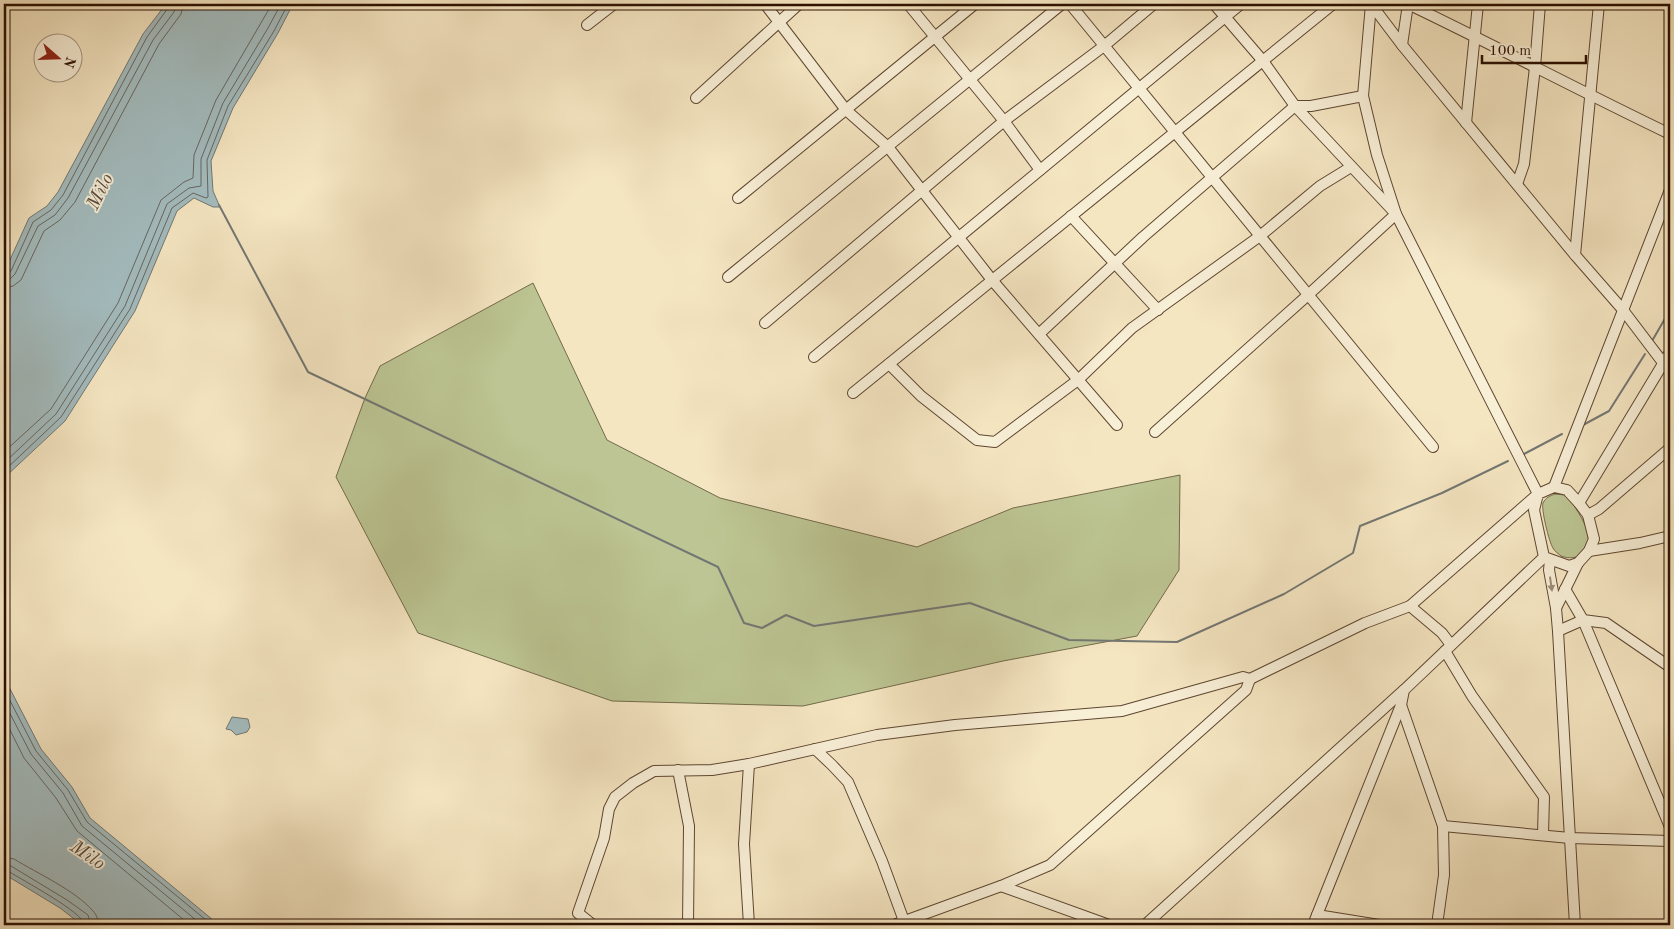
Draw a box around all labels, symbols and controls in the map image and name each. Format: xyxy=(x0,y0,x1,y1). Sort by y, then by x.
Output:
north arrow xyxy=(32,32,82,82)
scale bar xyxy=(1482,32,1585,64)
text: 100 m xyxy=(1489,44,1531,59)
text: N xyxy=(61,55,78,70)
water label: Milo xyxy=(84,171,118,214)
one-way arrow xyxy=(1547,577,1555,593)
water label: Milo xyxy=(65,837,108,875)

